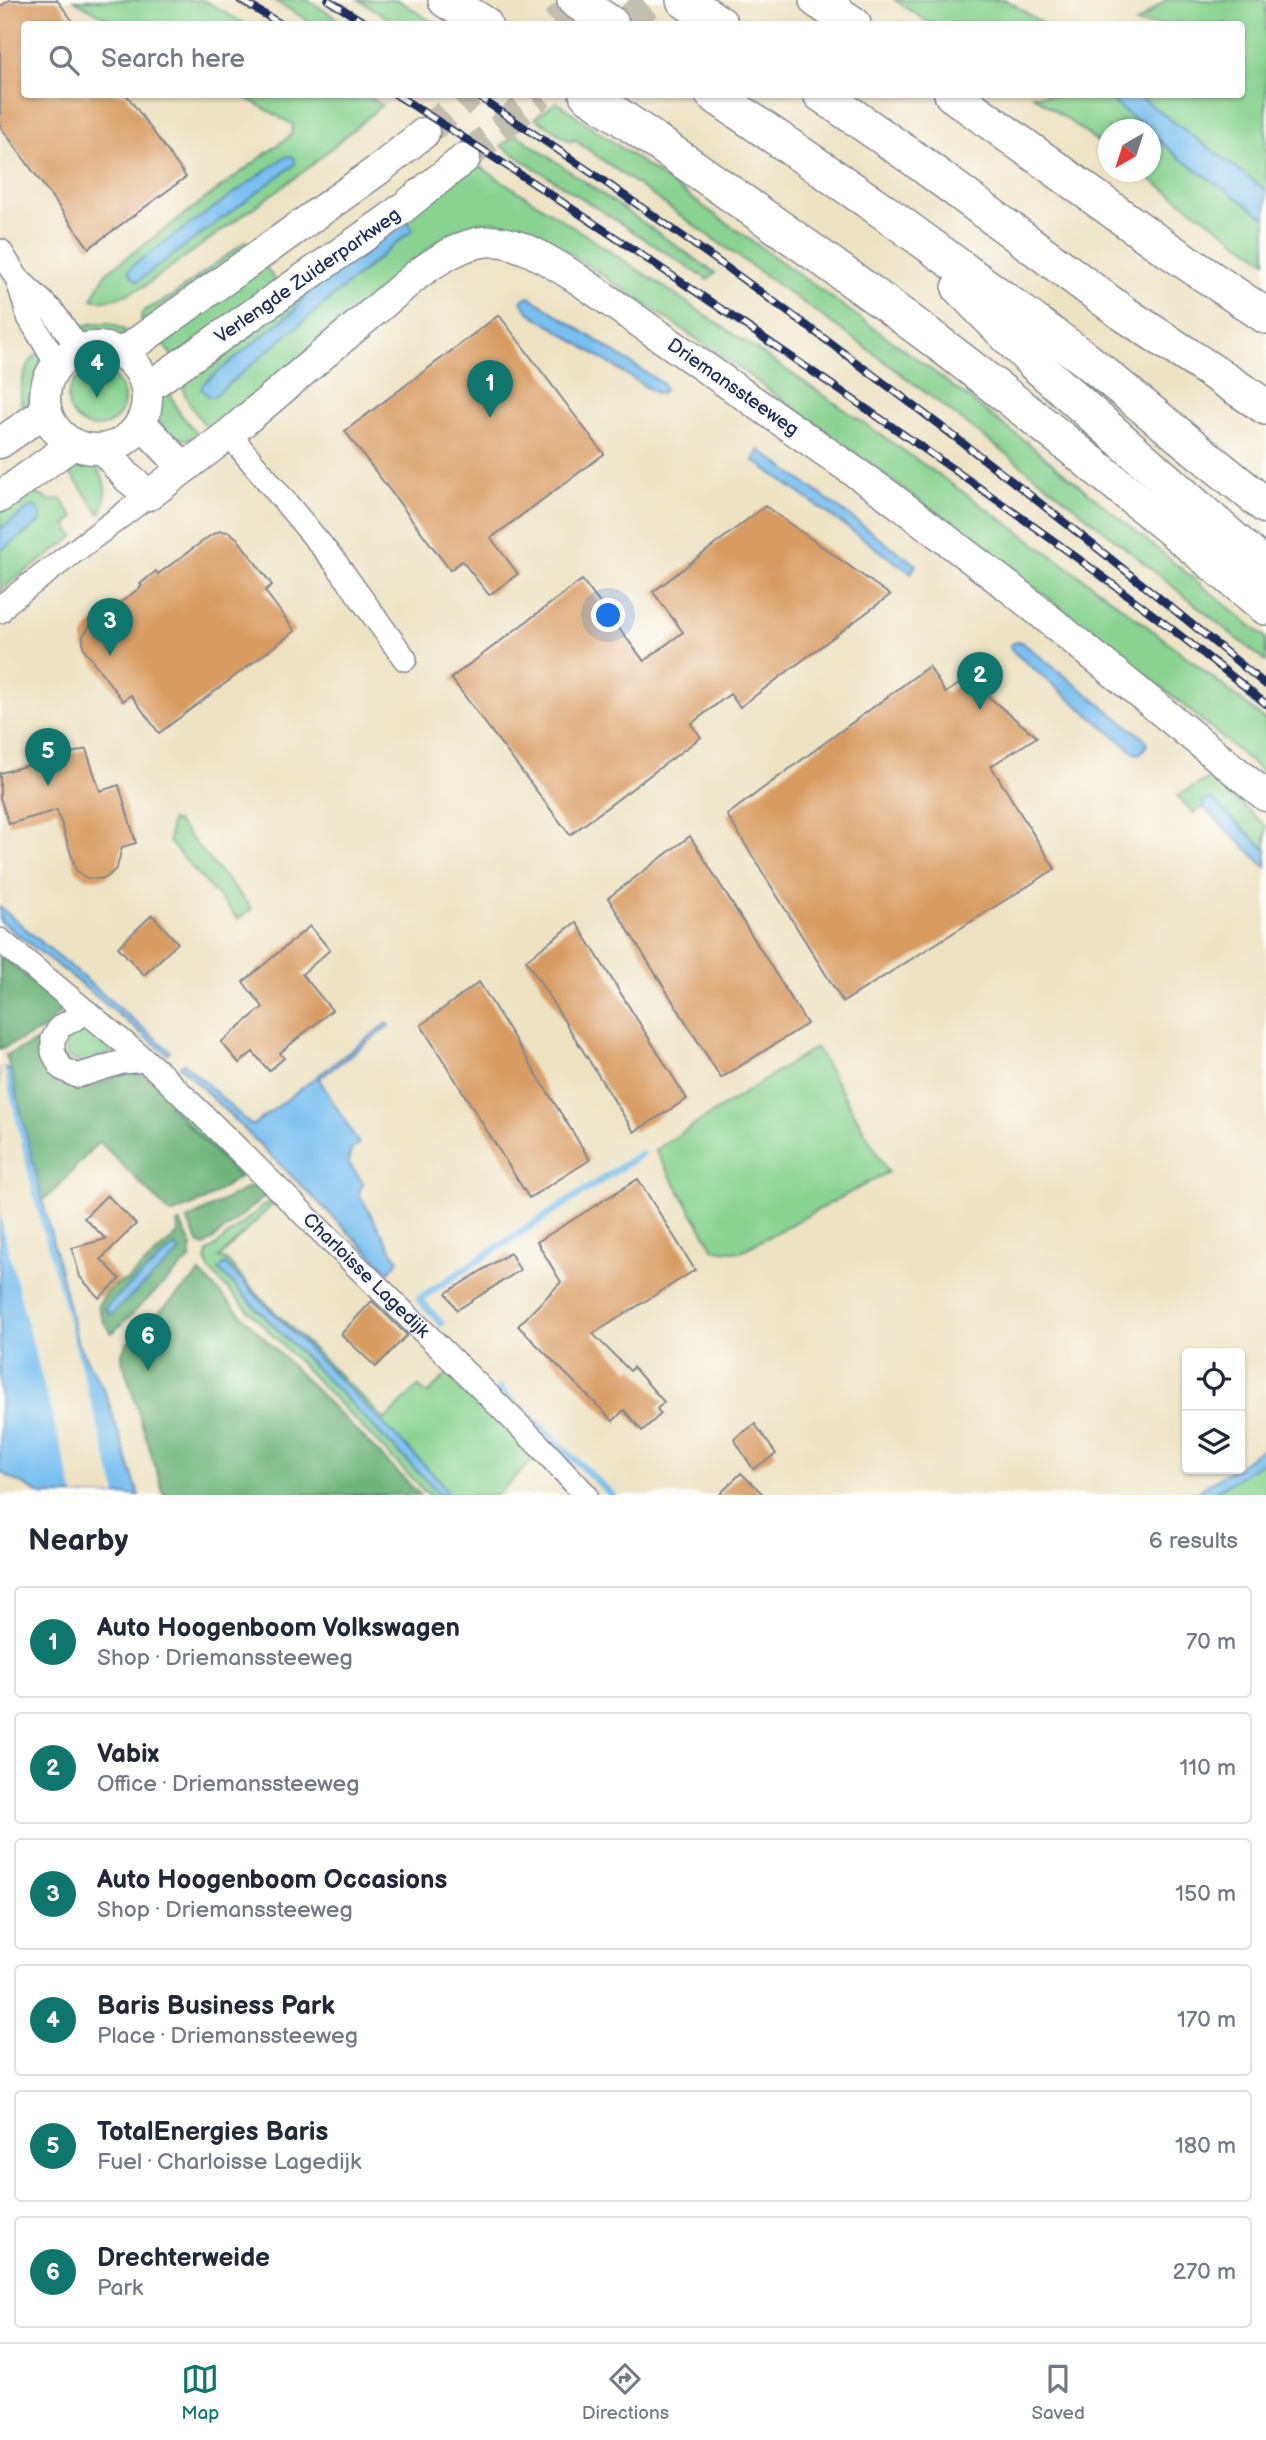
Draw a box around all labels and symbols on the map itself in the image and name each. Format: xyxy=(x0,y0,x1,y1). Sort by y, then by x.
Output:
north arrow xyxy=(1098,119,1161,182)
street label: Verlengde Zuiderparkweg xyxy=(211,203,405,348)
street label: Driemanssteeweg xyxy=(663,333,803,441)
pin: 4 xyxy=(74,340,120,398)
pin: 1 xyxy=(467,360,513,418)
pin: 3 xyxy=(87,598,133,656)
your location xyxy=(591,598,625,632)
pin: 2 xyxy=(957,652,1003,710)
pin: 5 xyxy=(25,728,71,786)
street label: Charloisse Lagedijk xyxy=(298,1208,435,1343)
pin: 6 xyxy=(125,1313,171,1371)

